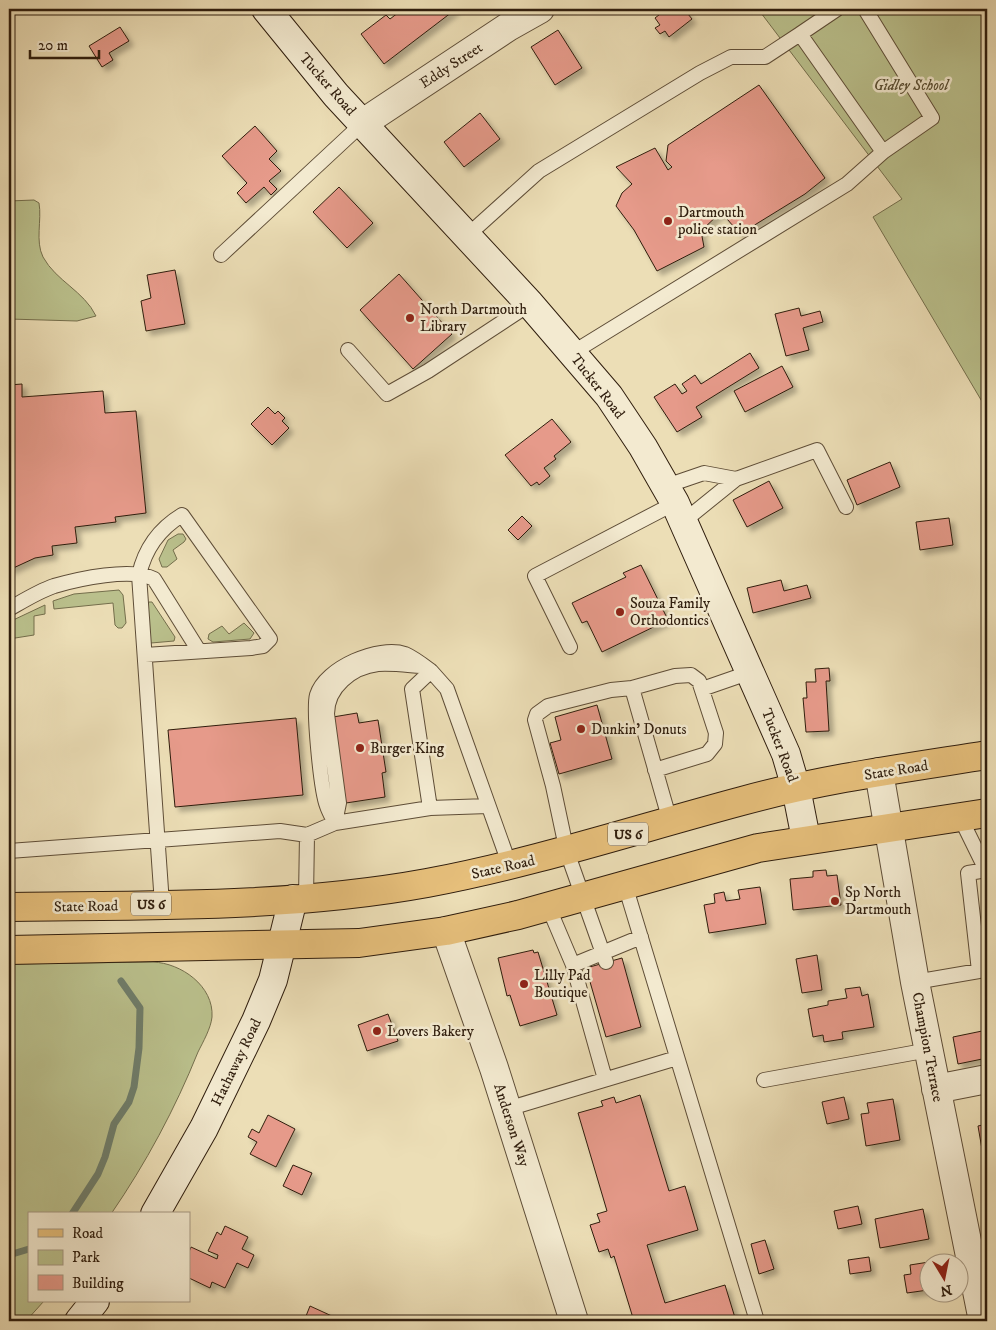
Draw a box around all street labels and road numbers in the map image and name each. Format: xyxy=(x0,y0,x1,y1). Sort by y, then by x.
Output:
street label: Eddy Street xyxy=(416,38,487,93)
street label: Tucker Road xyxy=(295,49,360,120)
street label: Tucker Road xyxy=(566,350,629,423)
street label: Tucker Road xyxy=(757,706,802,785)
street label: State Road xyxy=(863,756,930,785)
road number: US 6 xyxy=(608,822,648,846)
street label: State Road xyxy=(470,851,537,884)
road number: US 6 xyxy=(131,892,171,916)
street label: State Road xyxy=(54,896,119,917)
street label: Champion Terrace xyxy=(908,991,947,1104)
street label: Hathaway Road xyxy=(207,1015,266,1109)
street label: Anderson Way xyxy=(489,1081,534,1170)

